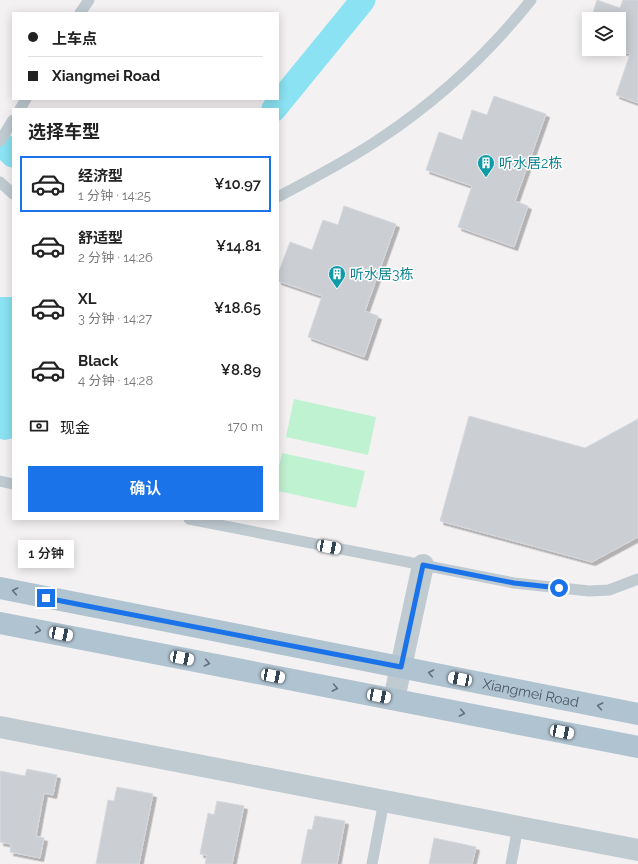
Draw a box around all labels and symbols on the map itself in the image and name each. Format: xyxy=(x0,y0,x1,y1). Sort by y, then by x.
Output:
building icon: 听水居2栋 xyxy=(476,153,496,178)
place label: 听水居2栋 xyxy=(499,155,562,171)
building icon: 听水居3栋 xyxy=(327,264,347,289)
place label: 听水居3栋 xyxy=(350,266,413,282)
car xyxy=(316,539,342,555)
callout: 1 分钟 xyxy=(18,540,74,568)
route start xyxy=(550,579,568,597)
one-way arrow xyxy=(12,588,18,596)
route end xyxy=(37,589,55,607)
one-way arrow xyxy=(35,625,41,634)
car xyxy=(48,626,74,642)
car xyxy=(169,650,195,666)
one-way arrow xyxy=(204,658,210,667)
car xyxy=(260,668,286,684)
one-way arrow xyxy=(428,669,434,677)
car xyxy=(447,671,473,687)
street label: Xiangmei Road xyxy=(481,676,580,710)
one-way arrow xyxy=(332,683,338,691)
car xyxy=(366,688,392,704)
one-way arrow xyxy=(597,702,603,711)
one-way arrow xyxy=(459,708,465,716)
car xyxy=(549,724,575,740)

